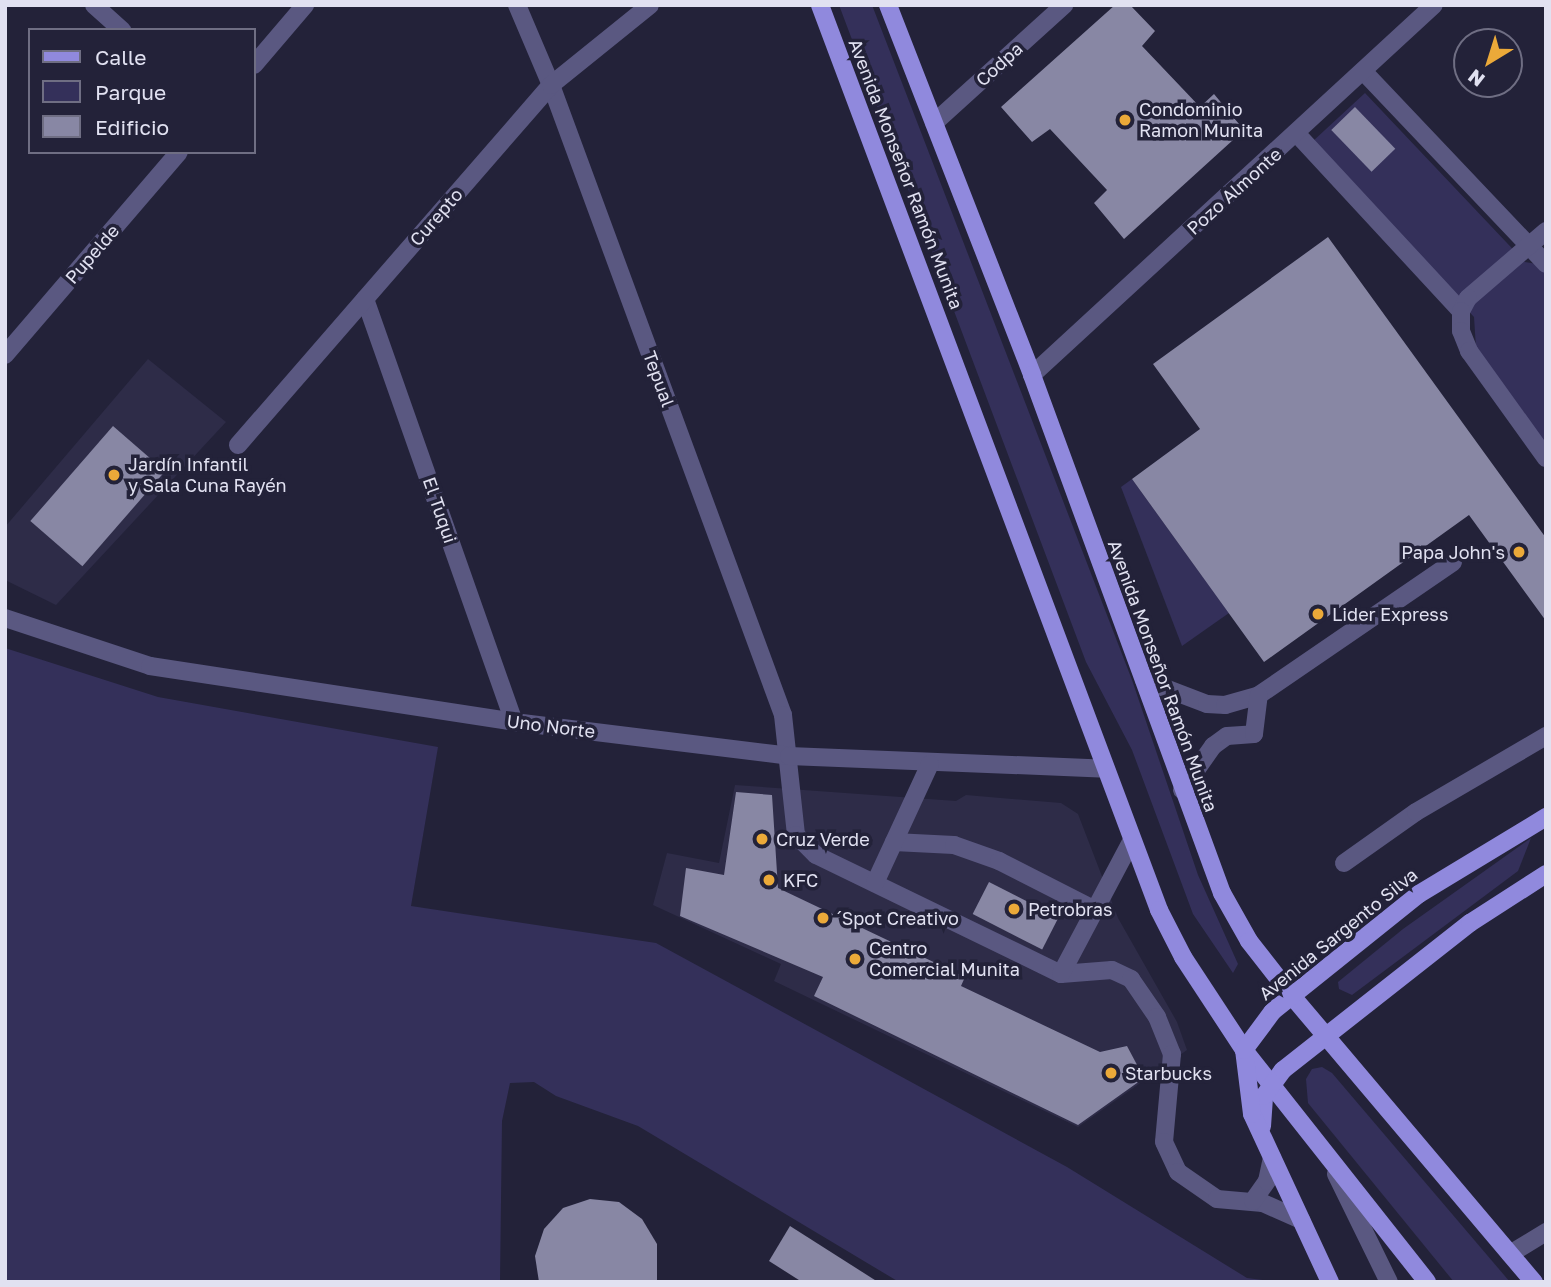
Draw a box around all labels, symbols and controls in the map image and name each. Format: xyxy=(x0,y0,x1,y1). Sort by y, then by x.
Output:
legend xyxy=(28,28,256,154)
north arrow xyxy=(1453,28,1523,98)
street label: Avenida Monseñor Ramón Munita xyxy=(844,36,968,312)
street label: Codpa xyxy=(971,37,1027,91)
text: Calle xyxy=(95,44,147,70)
text: N xyxy=(1463,65,1489,92)
text: Parque xyxy=(95,79,166,105)
place label: Condominio Ramon Munita xyxy=(1139,99,1263,142)
marker: Condominio Ramon Munita xyxy=(1117,112,1133,128)
text: Edificio xyxy=(95,114,169,140)
street label: Pozo Almonte xyxy=(1182,143,1286,239)
street label: Curepto xyxy=(405,184,467,250)
street label: Pupelde xyxy=(60,220,124,288)
street label: Tepual xyxy=(639,348,679,410)
place label: Jardín Infantil y Sala Cuna Rayén xyxy=(128,454,287,496)
marker: Jardín Infantil y Sala Cuna Rayén xyxy=(106,467,122,483)
street label: El Tuqui xyxy=(419,474,461,546)
street label: Avenida Monseñor Ramón Munita xyxy=(1104,537,1222,815)
place label: Papa John's xyxy=(1401,541,1505,563)
marker: Papa John's xyxy=(1511,544,1527,560)
place label: Lider Express xyxy=(1332,603,1448,625)
marker: Lider Express xyxy=(1310,606,1326,622)
street label: Uno Norte xyxy=(506,710,596,742)
place label: Cruz Verde xyxy=(776,828,870,850)
marker: Cruz Verde xyxy=(754,831,770,847)
street label: Avenida Sargento Silva xyxy=(1254,863,1422,1005)
place label: KFC xyxy=(783,869,818,891)
marker: KFC xyxy=(761,872,777,888)
place label: Petrobras xyxy=(1028,898,1113,920)
marker: Petrobras xyxy=(1006,901,1022,917)
place label: ´Spot Creativo xyxy=(837,907,959,929)
marker: ´Spot Creativo xyxy=(815,910,831,926)
place label: Centro Comercial Munita xyxy=(869,938,1020,981)
marker: Centro Comercial Munita xyxy=(847,951,863,967)
place label: Starbucks xyxy=(1125,1062,1212,1084)
marker: Starbucks xyxy=(1103,1065,1119,1081)

